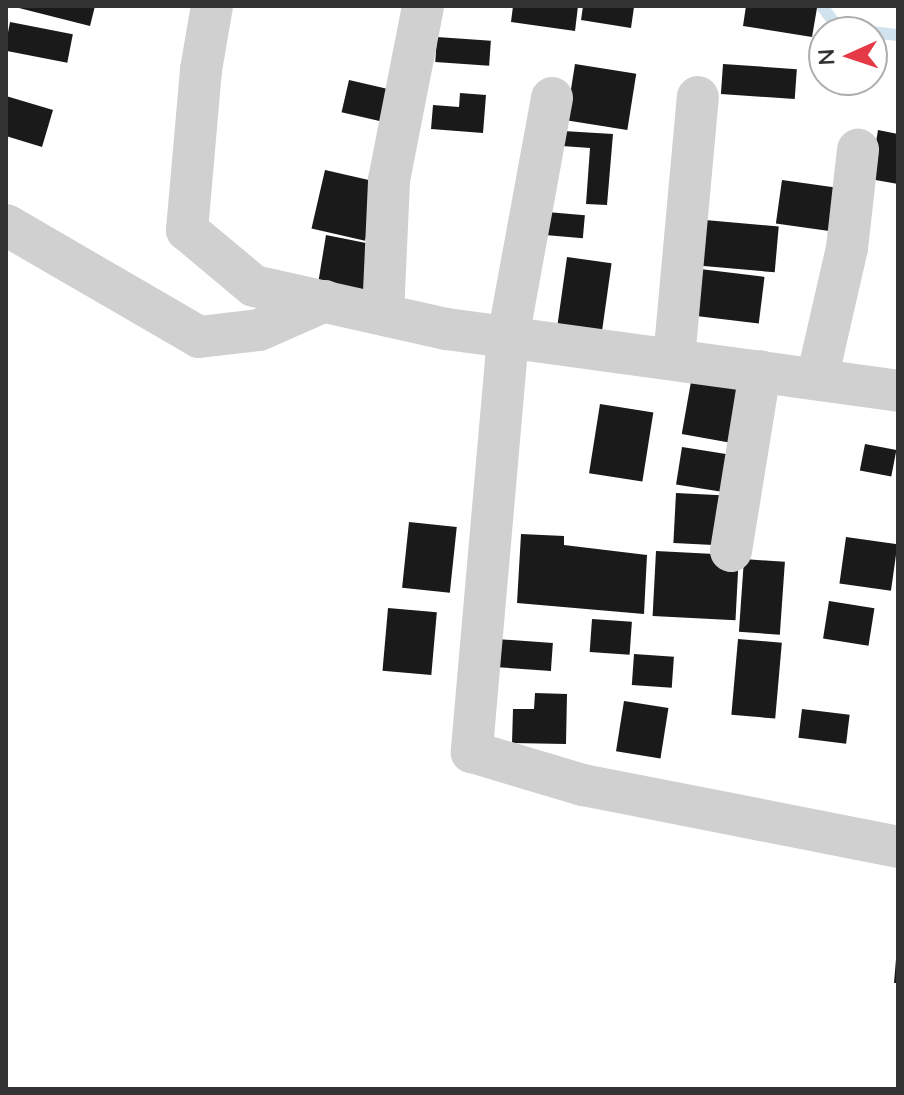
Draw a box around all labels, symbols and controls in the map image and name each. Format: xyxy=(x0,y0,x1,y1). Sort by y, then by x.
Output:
north arrow xyxy=(808,16,888,96)
text: N xyxy=(812,48,840,66)

